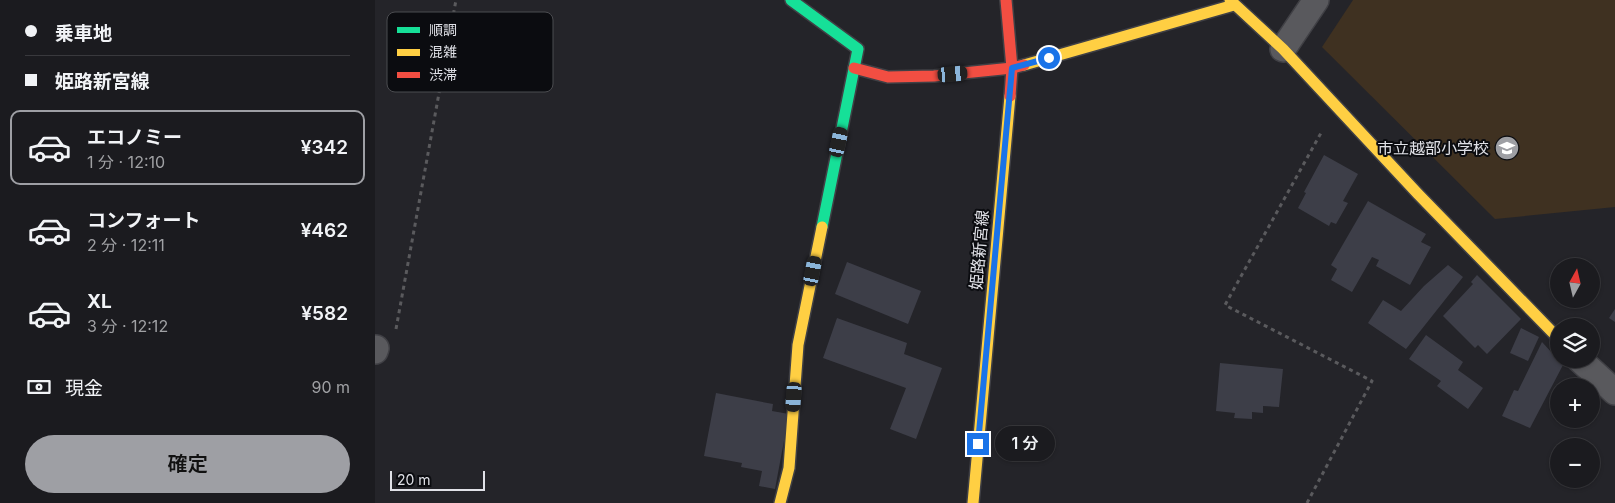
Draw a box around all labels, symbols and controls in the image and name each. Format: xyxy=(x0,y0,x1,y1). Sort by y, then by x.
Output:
legend xyxy=(387,12,553,92)
text: 順調 xyxy=(429,21,457,38)
text: 乗車地 xyxy=(55,22,112,45)
text: 混雑 xyxy=(429,43,457,60)
route start xyxy=(1038,47,1060,69)
car xyxy=(937,65,968,83)
text: 渋滞 xyxy=(429,66,457,83)
text: 姫路新宮線 xyxy=(55,70,150,93)
icon: car xyxy=(27,125,72,170)
text: エコノミー xyxy=(87,126,182,149)
car xyxy=(828,126,849,158)
school or university icon: 市立越部小学校 xyxy=(1494,135,1520,161)
text: ¥342 xyxy=(301,136,348,159)
place label: 市立越部小学校 xyxy=(1377,138,1489,158)
text: 1 分 · 12:10 xyxy=(87,152,165,172)
icon: car xyxy=(27,208,72,253)
text: コンフォート xyxy=(87,209,200,232)
street label: 姫路新宮線 xyxy=(966,209,992,291)
text: ¥462 xyxy=(301,219,348,242)
text: 2 分 · 12:11 xyxy=(87,235,165,255)
car xyxy=(802,255,823,287)
north arrow xyxy=(1550,258,1600,308)
map controls xyxy=(1550,258,1600,488)
text: XL xyxy=(87,290,112,313)
icon: car xyxy=(27,291,72,336)
text: ¥582 xyxy=(301,302,348,325)
text: 3 分 · 12:12 xyxy=(87,316,168,336)
button: layers xyxy=(1550,318,1600,368)
icon: cash xyxy=(25,373,53,401)
text: 現金 xyxy=(65,377,103,400)
text: 90 m xyxy=(311,377,350,397)
button: + xyxy=(1550,378,1600,428)
car xyxy=(785,382,802,412)
callout: 1 分 xyxy=(995,426,1055,462)
route end xyxy=(967,433,989,455)
text: 1 分 xyxy=(1012,433,1038,453)
button: 確定 xyxy=(25,435,350,493)
button: − xyxy=(1550,438,1600,488)
scale bar xyxy=(390,468,485,491)
text: 20 m xyxy=(397,471,431,488)

